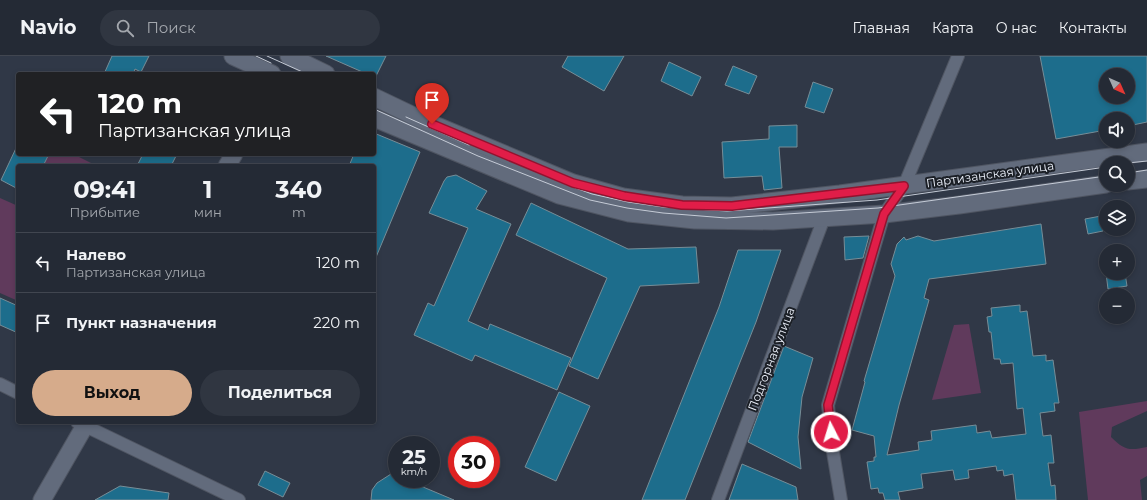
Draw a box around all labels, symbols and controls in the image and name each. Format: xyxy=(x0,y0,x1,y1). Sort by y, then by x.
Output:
search box xyxy=(100,10,380,46)
text: Navio xyxy=(20,16,76,39)
icon: search xyxy=(114,17,136,39)
text: Поиск xyxy=(146,18,196,37)
text: Главная xyxy=(852,19,910,37)
text: Карта xyxy=(932,19,974,37)
text: О нас xyxy=(996,19,1037,37)
text: Контакты xyxy=(1059,19,1127,37)
north arrow xyxy=(1099,68,1135,104)
map controls xyxy=(1099,68,1135,324)
pin xyxy=(415,83,449,124)
text: 120 m xyxy=(98,86,182,120)
icon: left xyxy=(32,88,84,140)
icon: arrive xyxy=(421,89,443,111)
button: sound xyxy=(1099,112,1135,148)
text: Партизанская улица xyxy=(98,120,291,142)
button: search xyxy=(1099,156,1135,192)
street label: Партизанская улица xyxy=(925,158,1055,190)
text: 09:41 xyxy=(73,175,136,204)
text: 1 xyxy=(203,175,212,204)
text: 340 xyxy=(275,175,322,204)
button: layers xyxy=(1099,200,1135,236)
text: Прибытие xyxy=(70,204,140,220)
text: мин xyxy=(194,204,222,220)
text: m xyxy=(292,204,306,220)
button: + xyxy=(1099,244,1135,280)
text: Налево xyxy=(66,245,126,264)
icon: left xyxy=(32,252,54,274)
text: 120 m xyxy=(316,253,360,272)
text: Партизанская улица xyxy=(66,264,206,280)
button: − xyxy=(1099,288,1135,324)
street label: Подгорная улица xyxy=(744,305,798,413)
icon: arrive xyxy=(32,312,54,334)
text: Пункт назначения xyxy=(66,313,217,332)
text: 220 m xyxy=(313,313,360,332)
button: Выход xyxy=(32,370,192,416)
button: Поделиться xyxy=(200,370,360,416)
position arrow xyxy=(810,411,852,453)
speed limit sign: 30 xyxy=(448,436,500,488)
text: 25 xyxy=(402,445,426,469)
text: km/h xyxy=(401,465,427,478)

